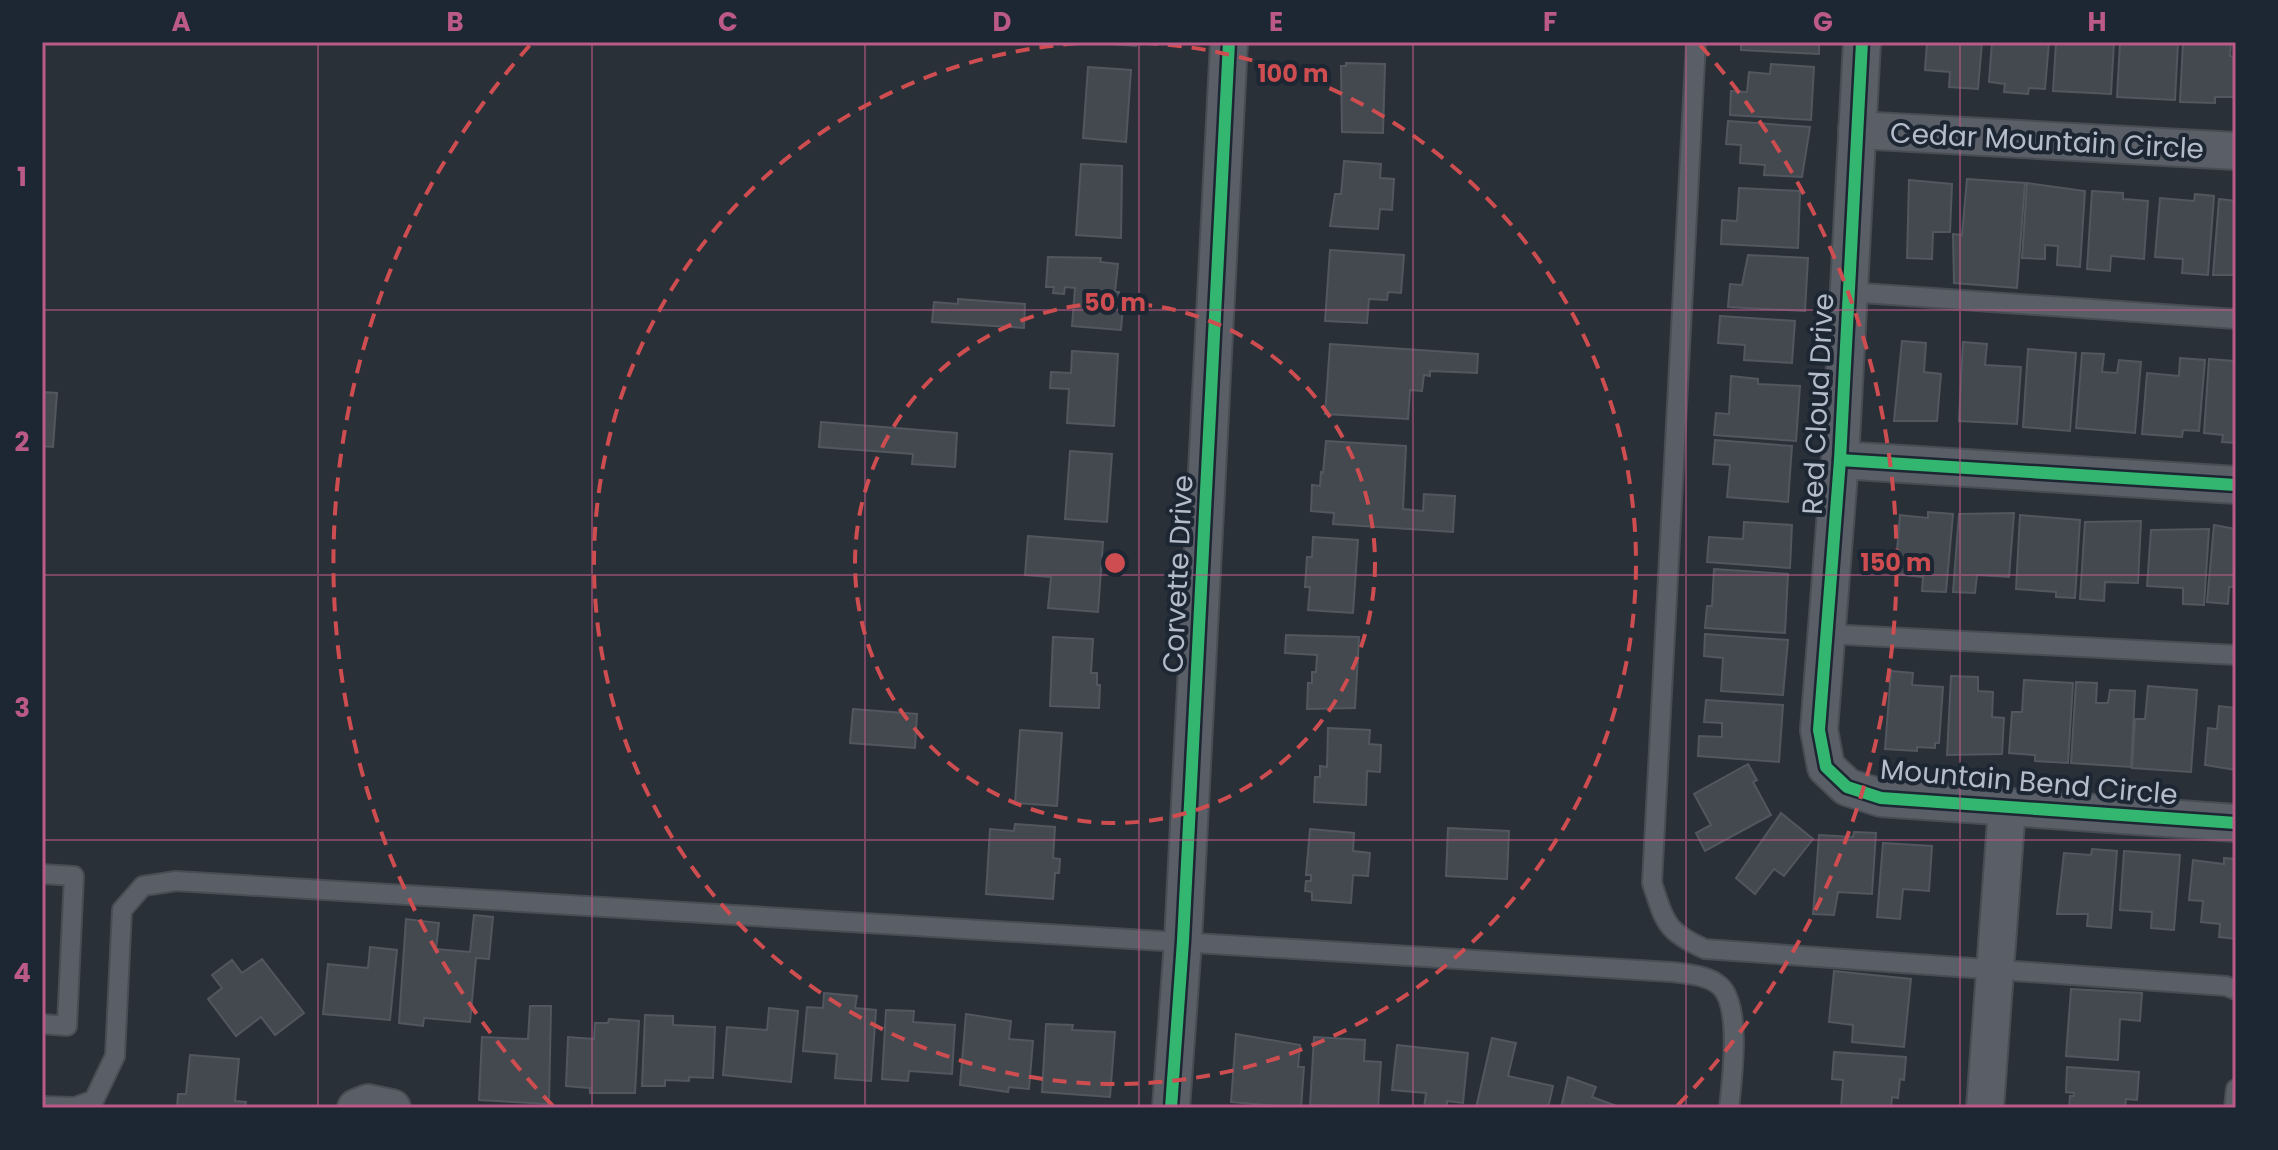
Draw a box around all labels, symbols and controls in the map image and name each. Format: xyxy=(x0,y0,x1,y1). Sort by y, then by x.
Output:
text: A xyxy=(171,4,191,40)
text: B xyxy=(446,4,464,40)
text: C xyxy=(718,4,738,40)
text: D xyxy=(993,4,1012,40)
text: E xyxy=(1269,4,1283,40)
text: F xyxy=(1543,4,1557,40)
text: G xyxy=(1813,4,1833,40)
text: H xyxy=(2087,4,2107,40)
text: 100 m xyxy=(1258,57,1328,90)
street label: Cedar Mountain Circle xyxy=(1889,113,2205,169)
text: 1 xyxy=(17,159,27,195)
text: 50 m xyxy=(1084,286,1146,319)
street label: Red Cloud Drive xyxy=(1793,292,1843,516)
text: 2 xyxy=(15,424,30,460)
street label: Corvette Drive xyxy=(1153,474,1203,674)
text: 150 m xyxy=(1861,546,1931,579)
centre of rings xyxy=(1101,549,1129,577)
text: 3 xyxy=(14,690,30,726)
street label: Mountain Bend Circle xyxy=(1879,750,2179,814)
text: 4 xyxy=(13,955,31,991)

